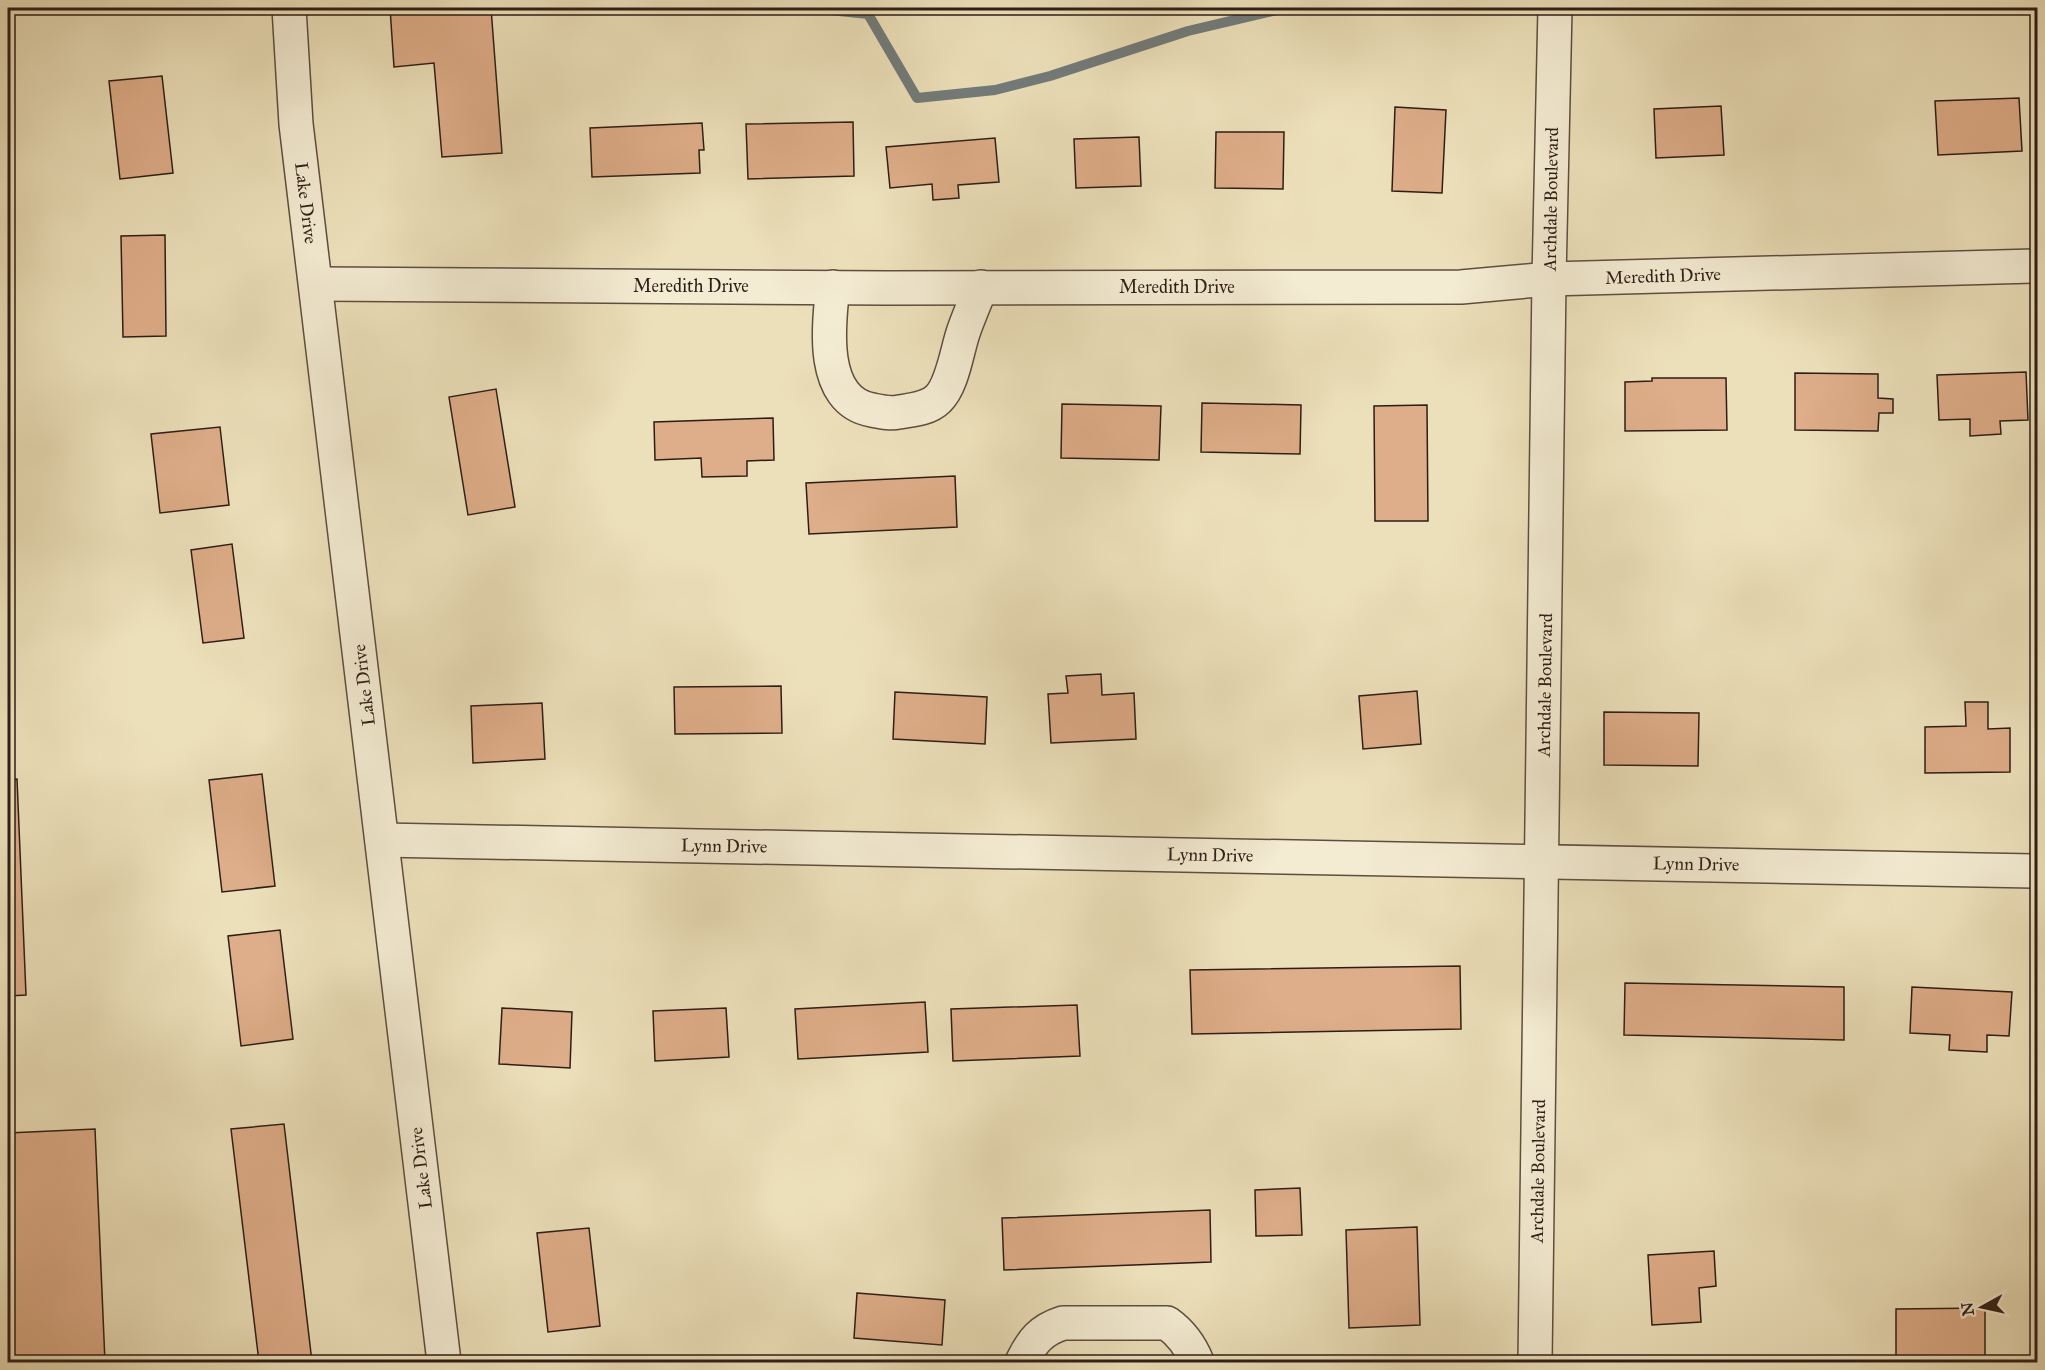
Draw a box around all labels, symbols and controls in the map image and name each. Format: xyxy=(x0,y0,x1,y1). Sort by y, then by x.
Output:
street label: Archdale Boulevard xyxy=(1539,127,1563,272)
street label: Lake Drive xyxy=(290,161,322,245)
street label: Meredith Drive xyxy=(1605,263,1721,289)
street label: Meredith Drive xyxy=(633,275,749,297)
street label: Meredith Drive xyxy=(1119,276,1235,298)
street label: Archdale Boulevard xyxy=(1533,613,1557,758)
street label: Lake Drive xyxy=(348,643,380,727)
street label: Lynn Drive xyxy=(681,834,767,858)
street label: Lynn Drive xyxy=(1167,843,1253,867)
street label: Lynn Drive xyxy=(1653,852,1739,876)
street label: Archdale Boulevard xyxy=(1526,1099,1550,1244)
street label: Lake Drive xyxy=(405,1126,437,1210)
north arrow xyxy=(1952,1277,2012,1337)
text: N xyxy=(1957,1301,1978,1317)

